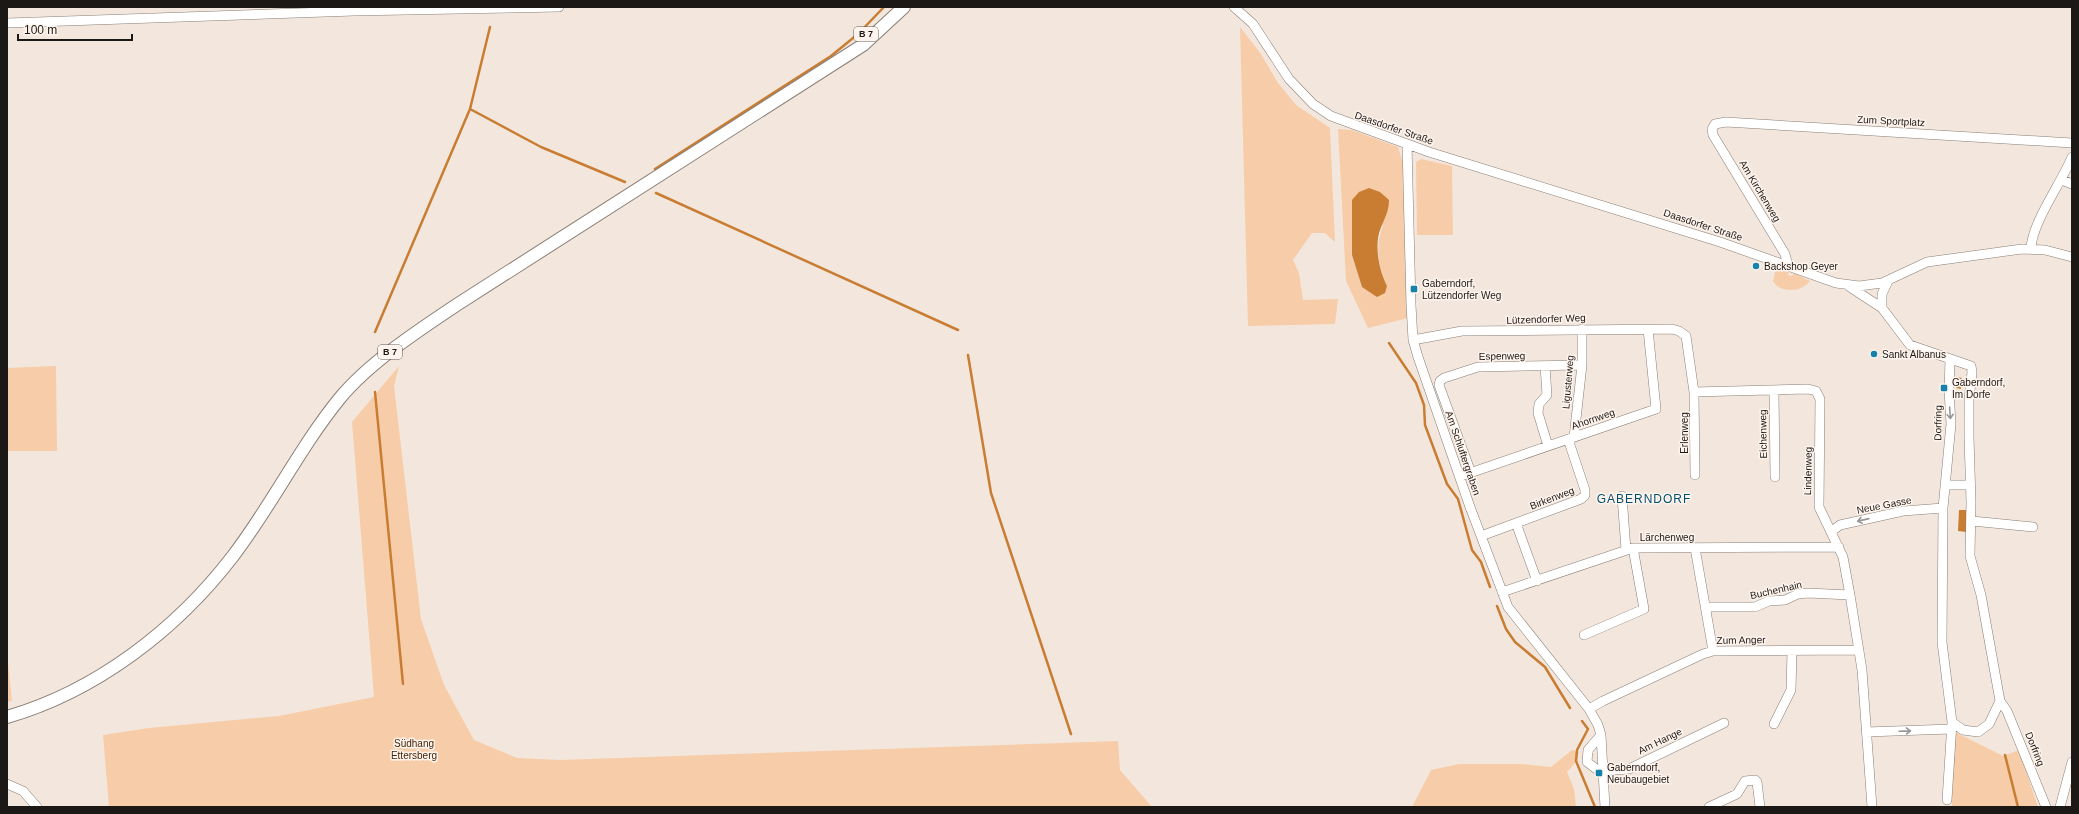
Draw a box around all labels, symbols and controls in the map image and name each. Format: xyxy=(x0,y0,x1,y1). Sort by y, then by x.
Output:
scale bar xyxy=(18,16,132,42)
text: 100 m xyxy=(24,23,57,37)
road number: B 7 xyxy=(854,27,878,41)
street label: Daasdorfer Straße xyxy=(1353,109,1435,147)
street label: Zum Sportplatz xyxy=(1857,114,1925,128)
street label: Am Kirchenweg xyxy=(1737,158,1783,224)
street label: Daasdorfer Straße xyxy=(1662,207,1744,243)
marker: Backshop Geyer xyxy=(1751,261,1761,271)
place label: Backshop Geyer xyxy=(1764,261,1839,272)
place label: Gaberndorf, Lützendorfer Weg xyxy=(1422,278,1501,301)
marker: Gaberndorf, Lützendorfer Weg xyxy=(1409,284,1419,294)
street label: Lützendorfer Weg xyxy=(1506,312,1586,326)
road number: B 7 xyxy=(378,345,402,359)
marker: Sankt Albanus xyxy=(1869,349,1879,359)
place label: Sankt Albanus xyxy=(1882,349,1946,360)
street label: Espenweg xyxy=(1479,350,1525,362)
street label: Ligusterweg xyxy=(1560,355,1576,409)
place label: Gaberndorf, Im Dorfe xyxy=(1952,377,2005,400)
marker: Gaberndorf, Im Dorfe xyxy=(1939,383,1949,393)
street label: Dorfring xyxy=(1932,405,1944,441)
street label: Ahornweg xyxy=(1570,406,1616,432)
one-way arrow xyxy=(1947,406,1954,419)
street label: Am Schluftergraben xyxy=(1443,409,1483,497)
street label: Eichenweg xyxy=(1757,409,1769,459)
street label: Erlenweg xyxy=(1679,412,1690,454)
street label: Lindenweg xyxy=(1802,447,1814,495)
street label: Birkenweg xyxy=(1528,484,1576,512)
district label: GABERNDORF xyxy=(1597,492,1691,506)
street label: Neue Gasse xyxy=(1856,494,1913,516)
one-way arrow xyxy=(1857,517,1870,525)
street label: Lärchenweg xyxy=(1640,532,1694,543)
street label: Buchenhain xyxy=(1749,579,1803,601)
street label: Zum Anger xyxy=(1716,634,1766,646)
street label: Am Hange xyxy=(1636,726,1684,756)
one-way arrow xyxy=(1898,727,1911,735)
street label: Dorfring xyxy=(2023,730,2047,768)
park label: Südhang Ettersberg xyxy=(391,738,437,761)
place label: Gaberndorf, Neubaugebiet xyxy=(1607,762,1669,785)
marker: Gaberndorf, Neubaugebiet xyxy=(1594,768,1604,778)

